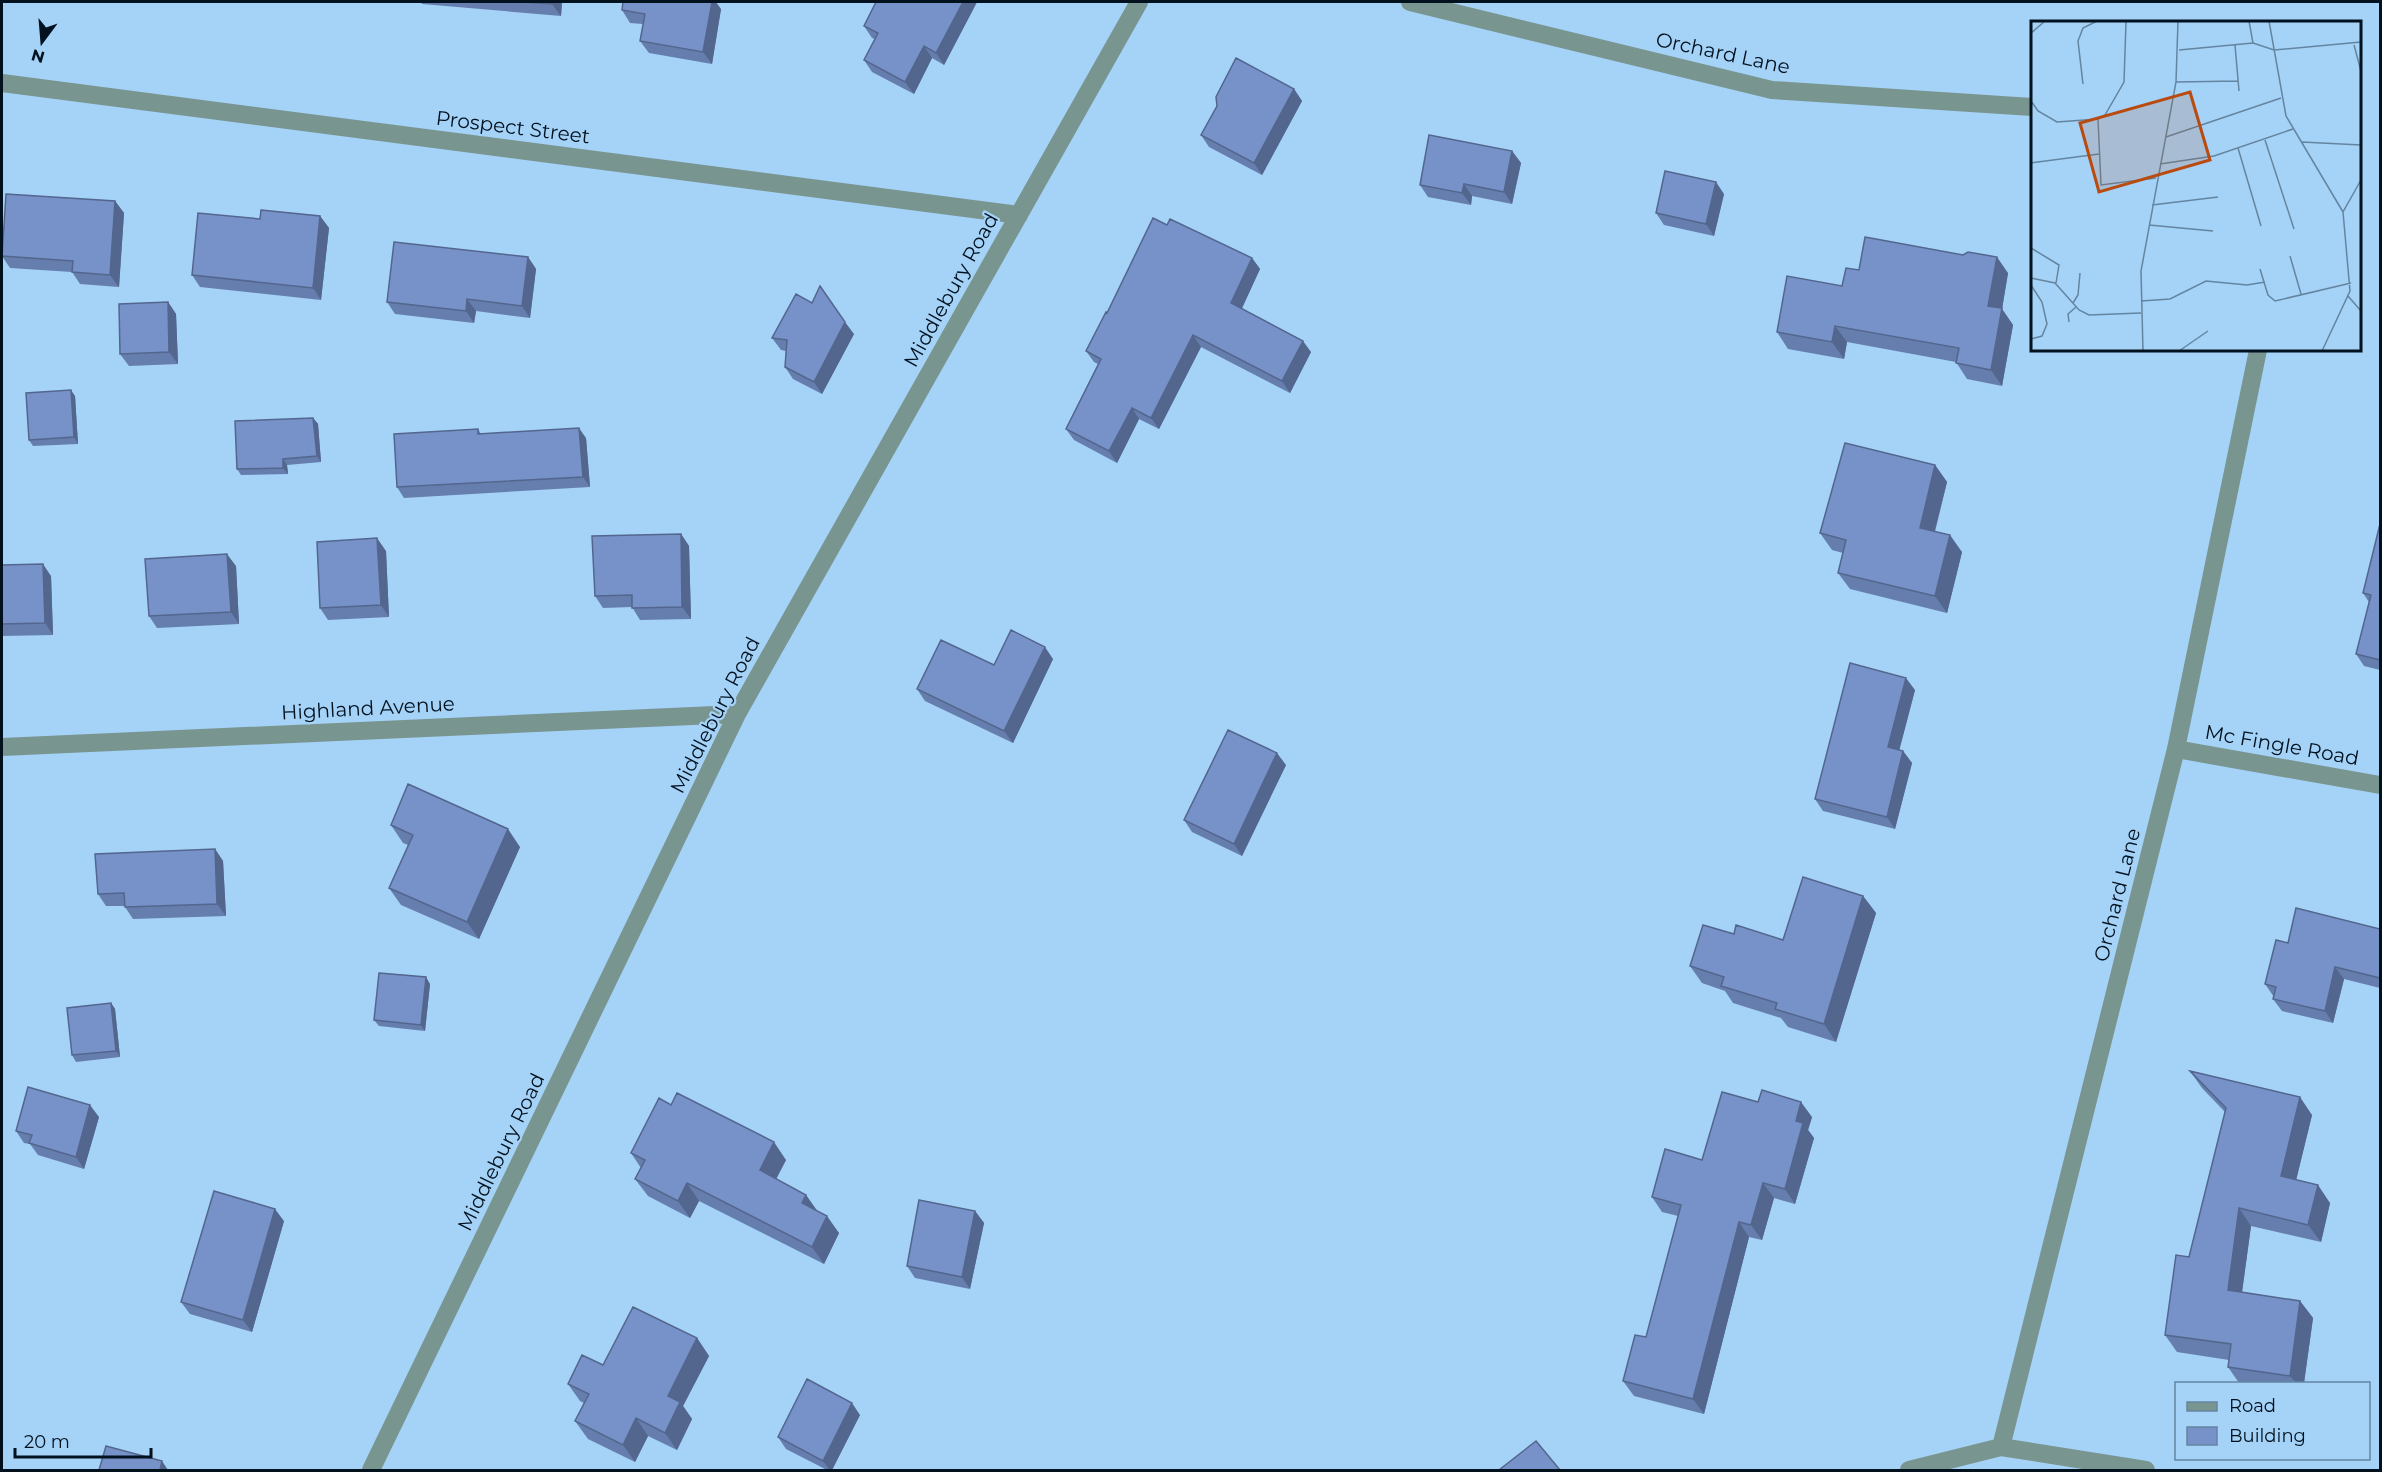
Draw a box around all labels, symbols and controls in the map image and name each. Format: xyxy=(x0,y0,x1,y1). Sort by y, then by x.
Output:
north arrow xyxy=(12,12,72,72)
inset map xyxy=(2031,21,2361,351)
street label: Orchard Lane xyxy=(1654,27,1792,79)
text: N xyxy=(29,45,47,67)
street label: Prospect Street xyxy=(435,106,591,148)
street label: Middlebury Road xyxy=(899,209,1003,371)
street label: Middlebury Road xyxy=(665,633,765,797)
street label: Highland Avenue xyxy=(281,691,455,725)
street label: Mc Fingle Road xyxy=(2203,720,2361,770)
street label: Orchard Lane xyxy=(2089,826,2145,964)
street label: Middlebury Road xyxy=(452,1069,550,1235)
legend xyxy=(2175,1382,2370,1460)
text: Road xyxy=(2229,1395,2276,1417)
scale bar xyxy=(15,1421,152,1459)
text: Building xyxy=(2229,1425,2306,1447)
text: 20 m xyxy=(24,1431,70,1453)

